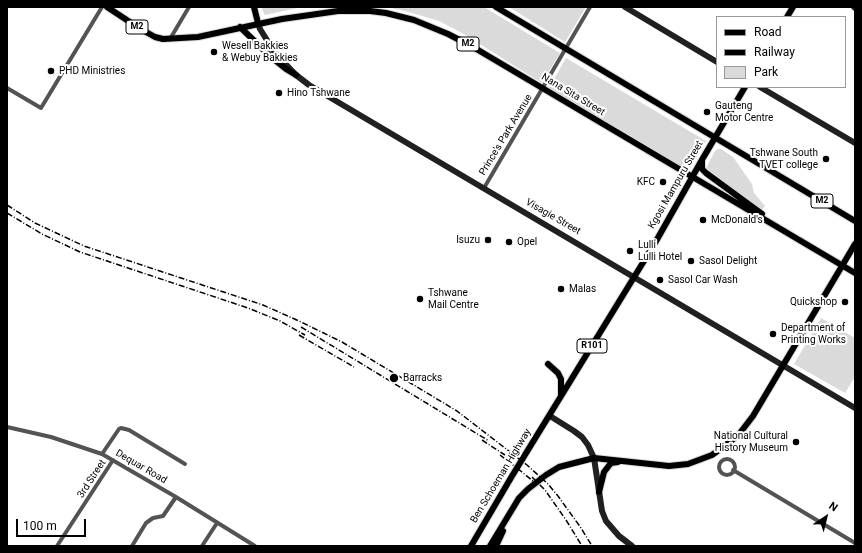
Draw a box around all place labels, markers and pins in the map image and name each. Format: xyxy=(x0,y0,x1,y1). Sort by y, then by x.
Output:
place label: Wesell Bakkies & Webuy Bakkies xyxy=(222,40,298,64)
marker: Wesell Bakkies & Webuy Bakkies xyxy=(209,47,219,57)
place label: PHD Ministries xyxy=(59,65,125,77)
marker: PHD Ministries xyxy=(46,66,56,76)
place label: Hino Tshwane xyxy=(287,87,350,99)
marker: Hino Tshwane xyxy=(274,88,284,98)
place label: Gauteng Motor Centre xyxy=(715,100,773,124)
marker: Gauteng Motor Centre xyxy=(702,107,712,117)
place label: Tshwane South TVET college xyxy=(750,147,818,170)
marker: Tshwane South TVET college xyxy=(821,154,831,164)
place label: KFC xyxy=(637,176,655,188)
marker: KFC xyxy=(658,177,668,187)
place label: McDonald's xyxy=(711,214,763,226)
marker: McDonald's xyxy=(698,215,708,225)
place label: Isuzu xyxy=(456,234,480,246)
marker: Isuzu xyxy=(483,235,493,245)
place label: Opel xyxy=(517,236,537,248)
marker: Opel xyxy=(504,237,514,247)
place label: Lulli Lulli Hotel xyxy=(638,239,682,262)
marker: Lulli Lulli Hotel xyxy=(625,246,635,256)
place label: Sasol Delight xyxy=(699,255,757,267)
marker: Sasol Delight xyxy=(686,256,696,266)
place label: Sasol Car Wash xyxy=(668,274,738,286)
marker: Sasol Car Wash xyxy=(655,275,665,285)
place label: Malas xyxy=(569,283,596,295)
marker: Malas xyxy=(556,284,566,294)
place label: Tshwane Mail Centre xyxy=(428,287,479,310)
marker: Tshwane Mail Centre xyxy=(415,294,425,304)
place label: Quickshop xyxy=(790,296,837,308)
marker: Quickshop xyxy=(840,297,850,307)
place label: Department of Printing Works xyxy=(781,322,846,346)
marker: Department of Printing Works xyxy=(768,329,778,339)
marker: Barracks xyxy=(388,372,400,384)
place label: Barracks xyxy=(403,372,442,384)
place label: National Cultural History Museum xyxy=(714,430,788,454)
marker: National Cultural History Museum xyxy=(791,437,801,447)

